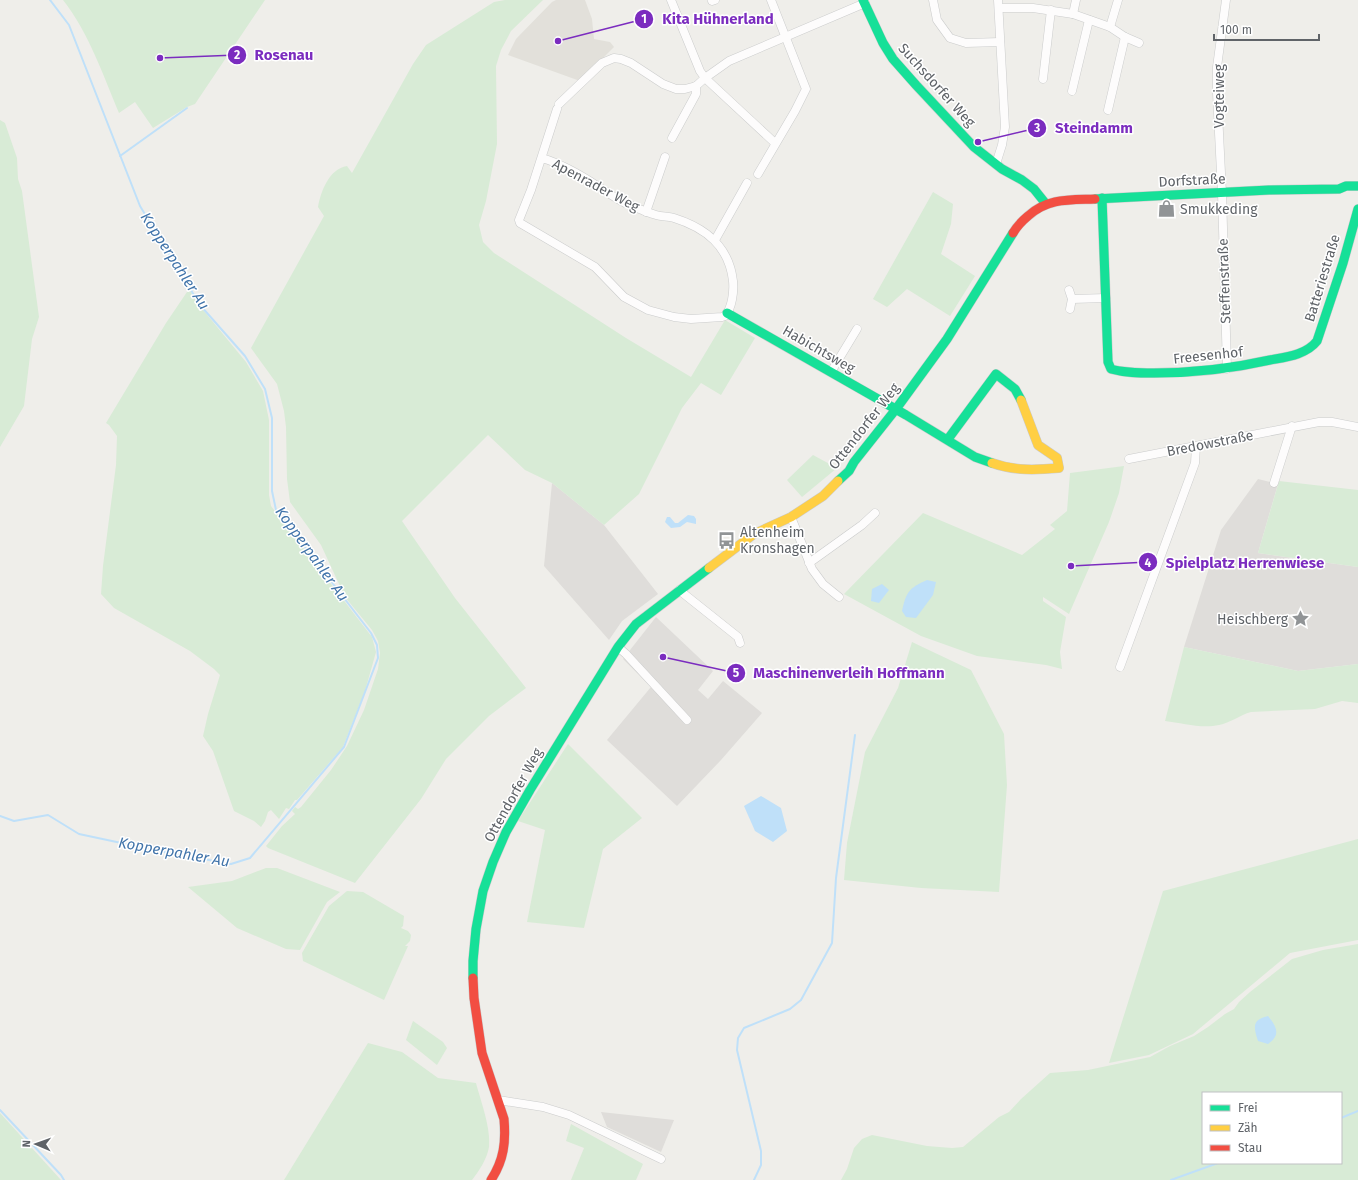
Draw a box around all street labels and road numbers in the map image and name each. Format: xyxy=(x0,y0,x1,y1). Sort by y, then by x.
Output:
street label: Suchsdorfer Weg xyxy=(895,40,979,131)
street label: Vogteiweg xyxy=(1211,63,1228,128)
street label: Apenrader Weg xyxy=(549,155,643,216)
street label: Dorfstraße xyxy=(1158,170,1226,191)
street label: Batteriestraße xyxy=(1301,232,1344,324)
street label: Steffenstraße xyxy=(1215,238,1234,324)
street label: Habichtsweg xyxy=(780,322,859,377)
street label: Freesenhof xyxy=(1172,343,1245,368)
street label: Ottendorfer Weg xyxy=(825,379,904,473)
street label: Bredowstraße xyxy=(1165,427,1255,460)
street label: Ottendorfer Weg xyxy=(481,745,547,845)

